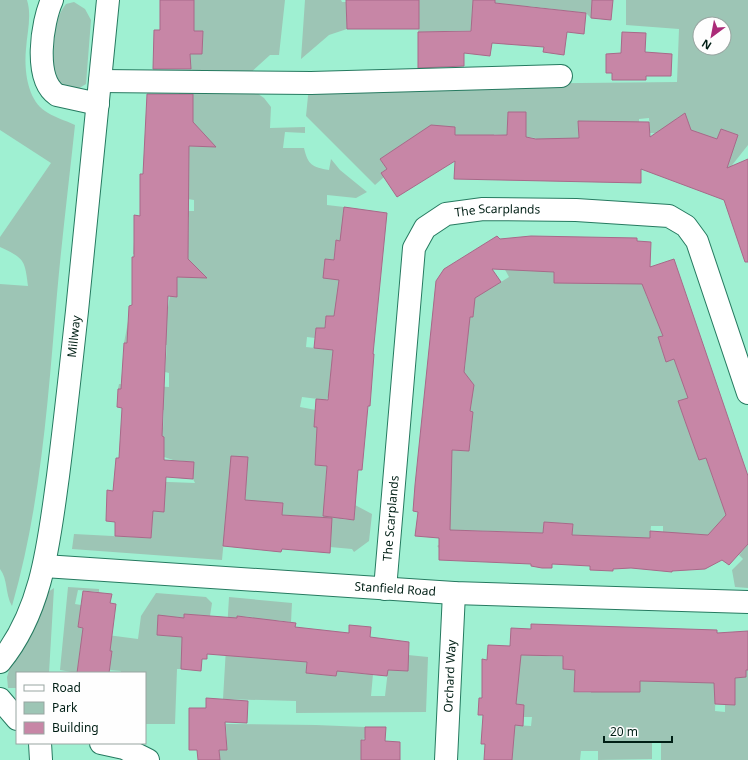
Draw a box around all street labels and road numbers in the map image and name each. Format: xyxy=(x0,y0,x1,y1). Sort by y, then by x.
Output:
street label: The Scarplands xyxy=(453,200,541,221)
street label: Millway xyxy=(63,314,85,358)
street label: The Scarplands xyxy=(378,474,403,562)
street label: Stanfield Road xyxy=(354,577,437,600)
street label: Orchard Way xyxy=(439,638,460,713)

